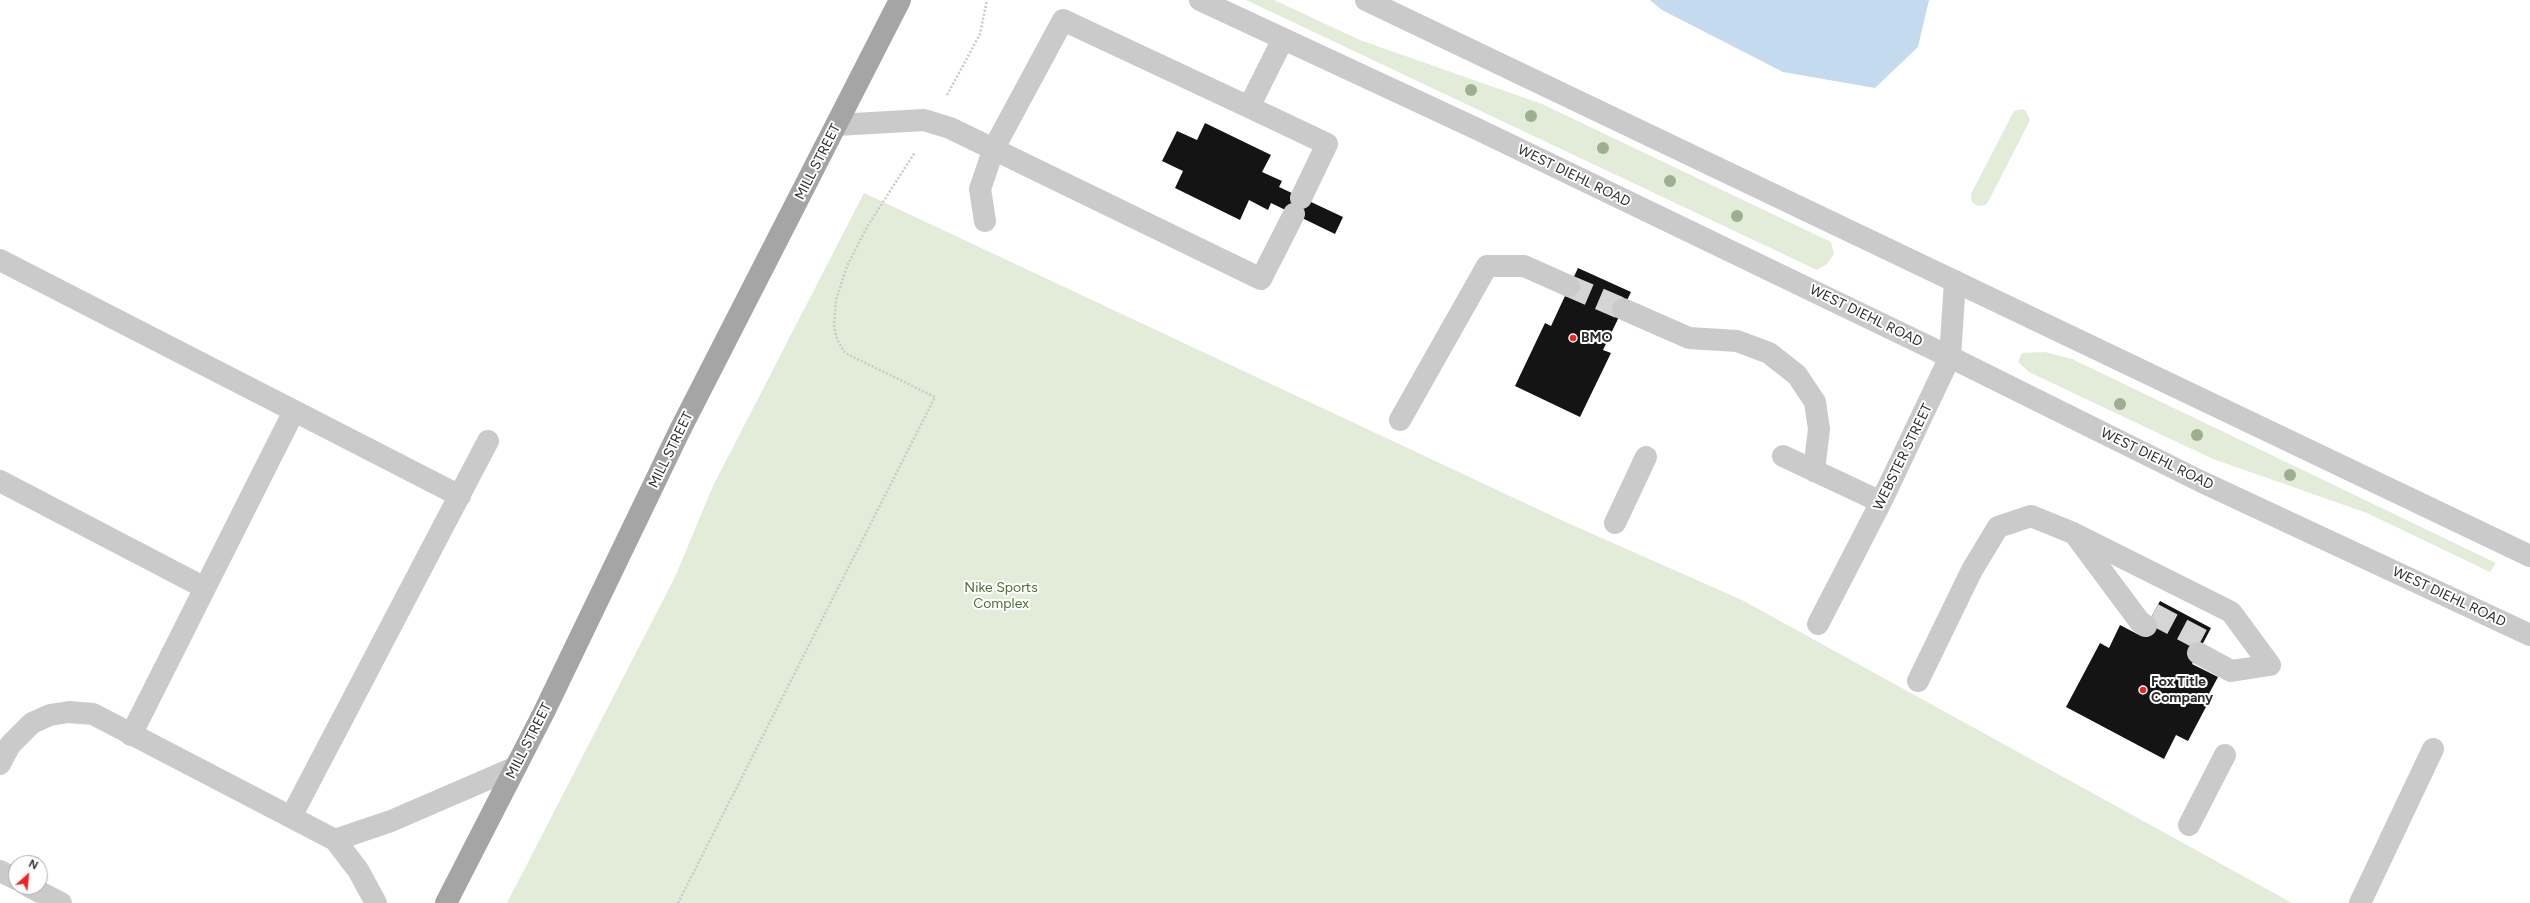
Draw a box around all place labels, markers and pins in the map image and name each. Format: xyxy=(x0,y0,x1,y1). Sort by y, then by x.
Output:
place label: BMO xyxy=(1581,330,1613,346)
marker: BMO xyxy=(1568,333,1578,343)
place label: Fox Title Company xyxy=(2151,674,2213,706)
marker: Fox Title Company xyxy=(2138,685,2148,695)

